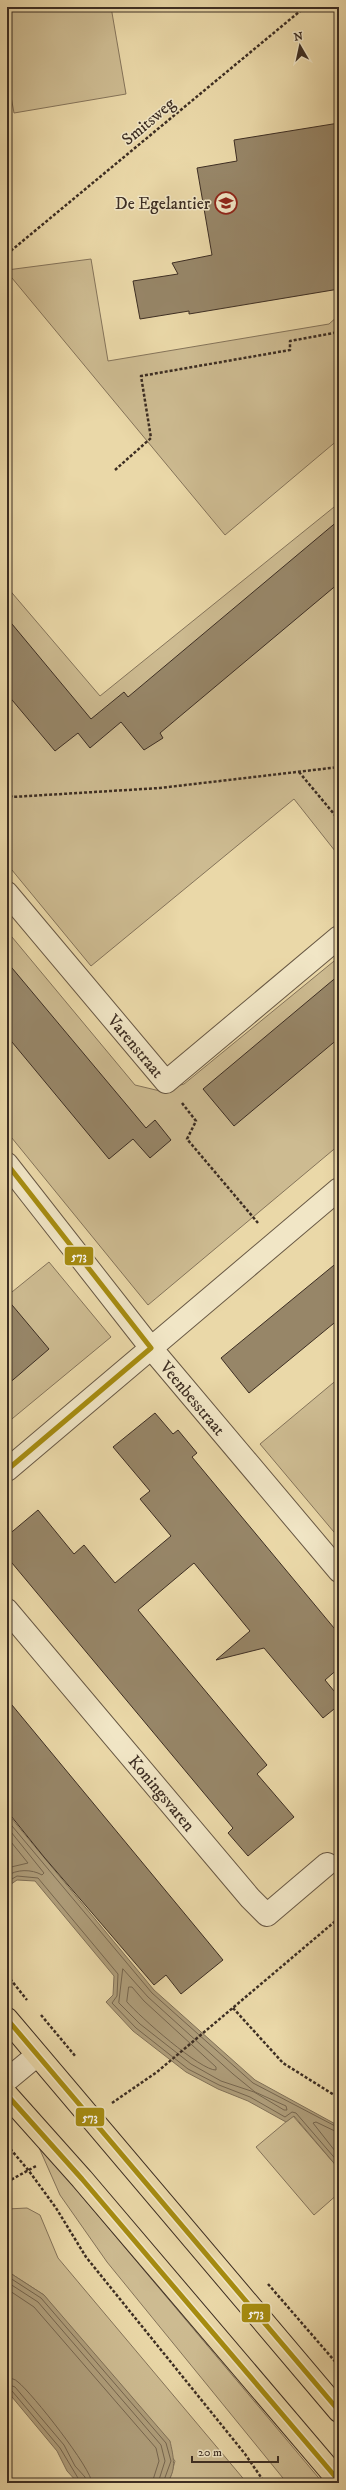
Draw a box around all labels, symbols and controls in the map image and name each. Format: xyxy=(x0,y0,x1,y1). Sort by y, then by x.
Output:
north arrow xyxy=(280,26,320,66)
text: N xyxy=(293,29,304,45)
street label: Smitsweg xyxy=(117,93,181,151)
school or university icon: De Egelantier xyxy=(213,190,239,216)
place label: De Egelantier xyxy=(115,193,211,215)
street label: Varenstraat xyxy=(102,1009,169,1083)
line badge: 573 xyxy=(64,1246,94,1266)
text: 573 xyxy=(70,1250,87,1264)
street label: Veenbesstraat xyxy=(154,1356,230,1441)
street label: Koningsvaren xyxy=(123,1751,200,1836)
line badge: 573 xyxy=(75,2107,105,2127)
text: 573 xyxy=(81,2111,98,2125)
line badge: 573 xyxy=(241,2303,271,2323)
text: 573 xyxy=(247,2307,264,2321)
scale bar xyxy=(192,2438,278,2464)
text: 20 m xyxy=(198,2445,222,2460)

